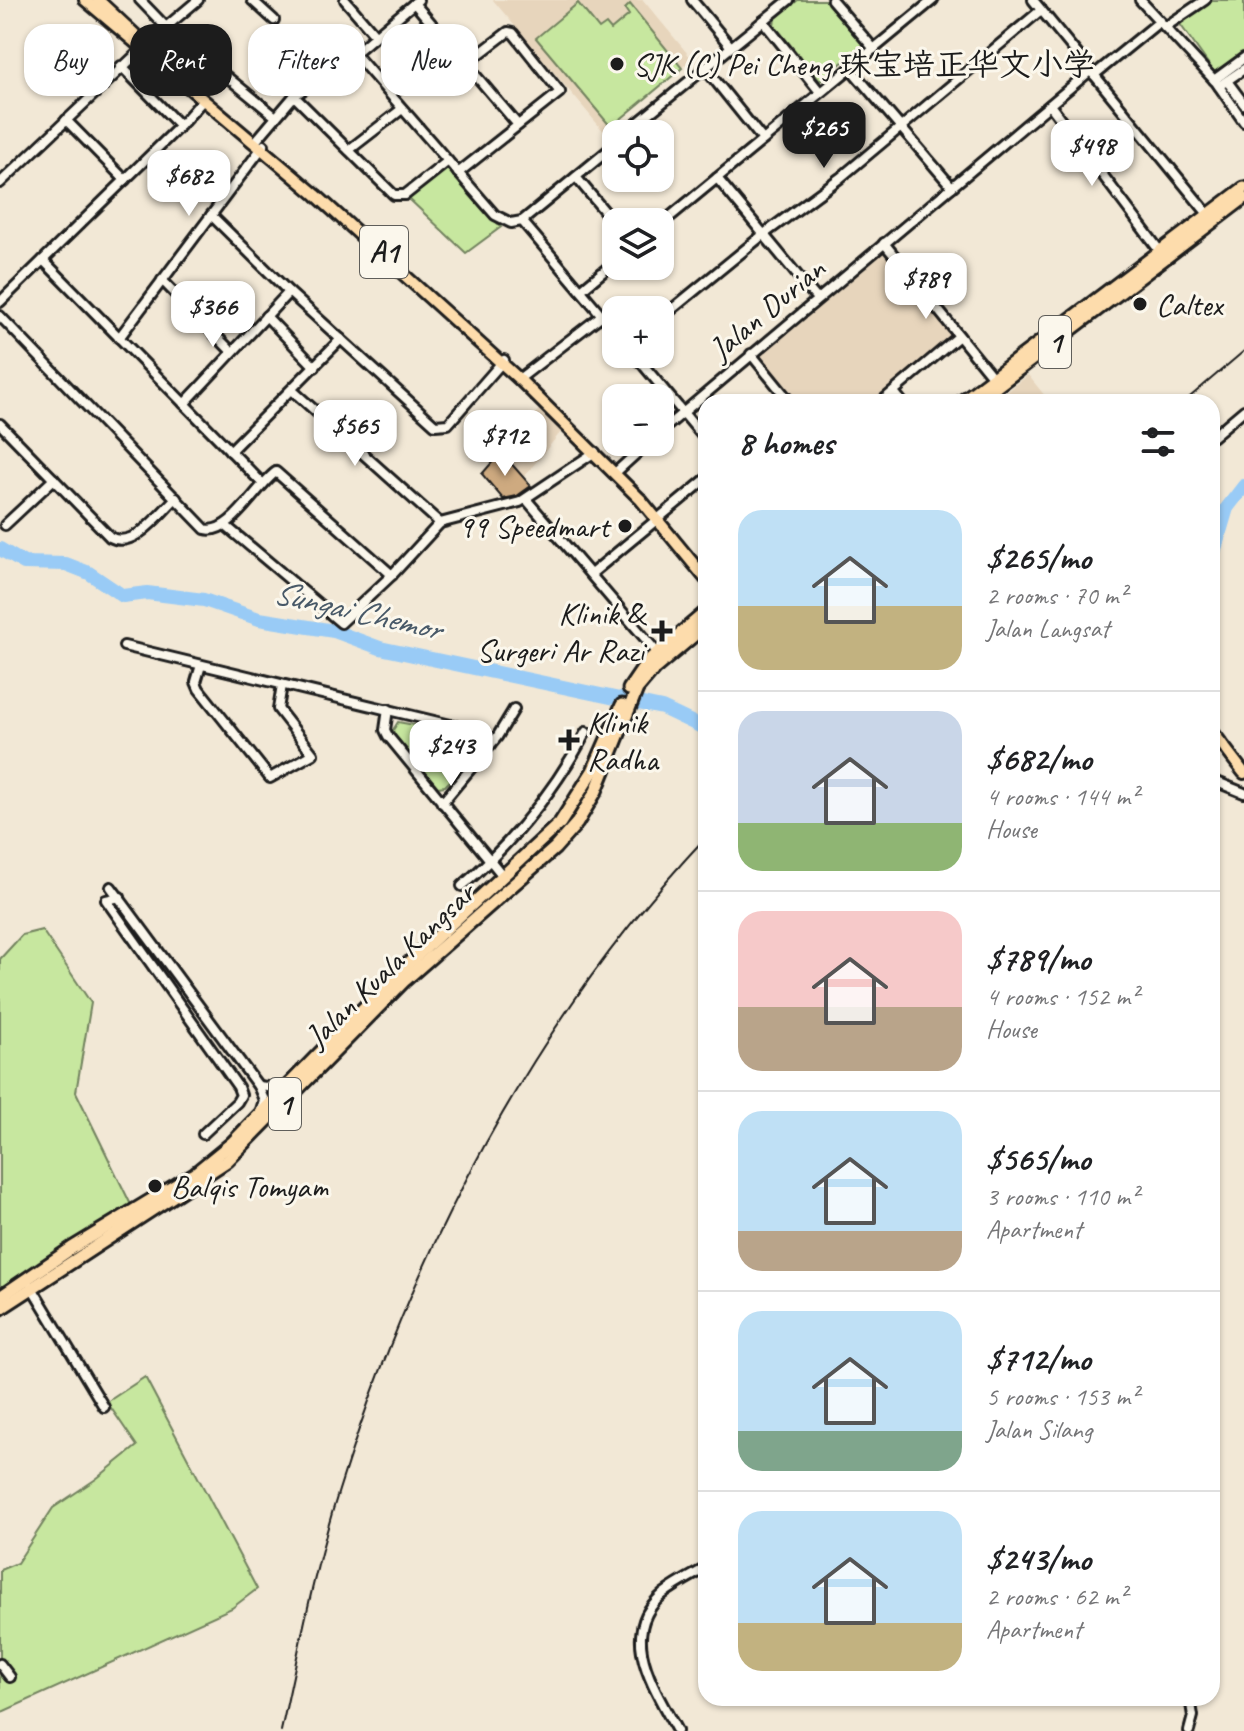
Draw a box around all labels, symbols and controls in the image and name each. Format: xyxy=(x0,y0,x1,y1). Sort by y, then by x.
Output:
chip: Buy xyxy=(24,24,114,96)
chip: Rent xyxy=(130,24,232,96)
chip: Filters xyxy=(248,24,365,96)
chip: New xyxy=(381,24,478,96)
place label: SJK (C) Pei Cheng 珠宝培正华文小学 xyxy=(633,44,1095,85)
marker: SJK (C) Pei Cheng 珠宝培正华文小学 xyxy=(608,55,626,73)
pin: $265 xyxy=(777,102,871,170)
text: $265 xyxy=(801,111,847,144)
map controls xyxy=(602,120,674,456)
button: locate xyxy=(602,120,674,192)
pin: $498 xyxy=(1045,120,1139,188)
text: $498 xyxy=(1069,129,1115,162)
pin: $682 xyxy=(142,150,236,218)
text: $682 xyxy=(165,159,213,192)
button: layers xyxy=(602,208,674,280)
road number: A1 xyxy=(360,226,408,278)
street label: Jalan Durian xyxy=(699,248,835,371)
pin: $789 xyxy=(879,253,973,321)
text: $789 xyxy=(903,262,949,295)
pin: $366 xyxy=(166,281,260,349)
place label: Caltex xyxy=(1156,284,1224,325)
text: $366 xyxy=(189,290,237,323)
marker: Caltex xyxy=(1131,295,1149,313)
button: + xyxy=(602,296,674,368)
road number: 1 xyxy=(1039,316,1071,368)
button: − xyxy=(602,384,674,456)
pin: $565 xyxy=(308,400,402,468)
text: $565 xyxy=(332,409,378,442)
pin: $712 xyxy=(458,410,552,478)
text: $712 xyxy=(482,419,528,452)
icon: filters xyxy=(1136,420,1180,464)
text: 8 homes xyxy=(738,421,834,464)
place label: 99 Speedmart xyxy=(458,506,612,547)
marker: 99 Speedmart xyxy=(616,517,634,535)
text: $265/mo xyxy=(986,536,1091,579)
icon: home xyxy=(802,542,898,638)
water label: Sungai Chemor xyxy=(269,570,449,651)
text: 2 rooms · 70 m² xyxy=(986,579,1127,612)
place label: Klinik & Surgeri Ar Razi xyxy=(477,593,648,671)
text: Jalan Langsat xyxy=(986,612,1109,645)
marker: Klinik & Surgeri Ar Razi xyxy=(651,620,673,642)
place label: Klinik Radha xyxy=(587,702,660,780)
pin: $243 xyxy=(404,720,498,788)
text: $243 xyxy=(428,729,474,762)
marker: Klinik Radha xyxy=(558,729,580,751)
text: $682/mo xyxy=(986,737,1091,780)
icon: home xyxy=(802,743,898,839)
text: 4 rooms · 144 m² xyxy=(986,780,1138,813)
text: House xyxy=(986,813,1037,846)
street label: Jalan Kuala Kangsar xyxy=(295,871,486,1058)
text: $789/mo xyxy=(986,937,1090,980)
icon: home xyxy=(802,943,898,1039)
text: 4 rooms · 152 m² xyxy=(986,980,1138,1013)
text: House xyxy=(986,1013,1037,1046)
road number: 1 xyxy=(269,1078,301,1130)
text: $565/mo xyxy=(986,1137,1090,1180)
icon: home xyxy=(802,1143,898,1239)
place label: Balqis Tomyam xyxy=(171,1166,329,1207)
marker: Balqis Tomyam xyxy=(146,1177,164,1195)
text: 3 rooms · 110 m² xyxy=(986,1180,1138,1213)
text: Apartment xyxy=(986,1213,1082,1246)
text: $712/mo xyxy=(986,1337,1091,1380)
icon: home xyxy=(802,1343,898,1439)
text: 5 rooms · 153 m² xyxy=(986,1380,1138,1413)
text: Jalan Silang xyxy=(986,1413,1092,1446)
text: $243/mo xyxy=(986,1537,1091,1580)
icon: home xyxy=(802,1543,898,1639)
text: 2 rooms · 62 m² xyxy=(986,1580,1127,1613)
text: Apartment xyxy=(986,1613,1082,1646)

